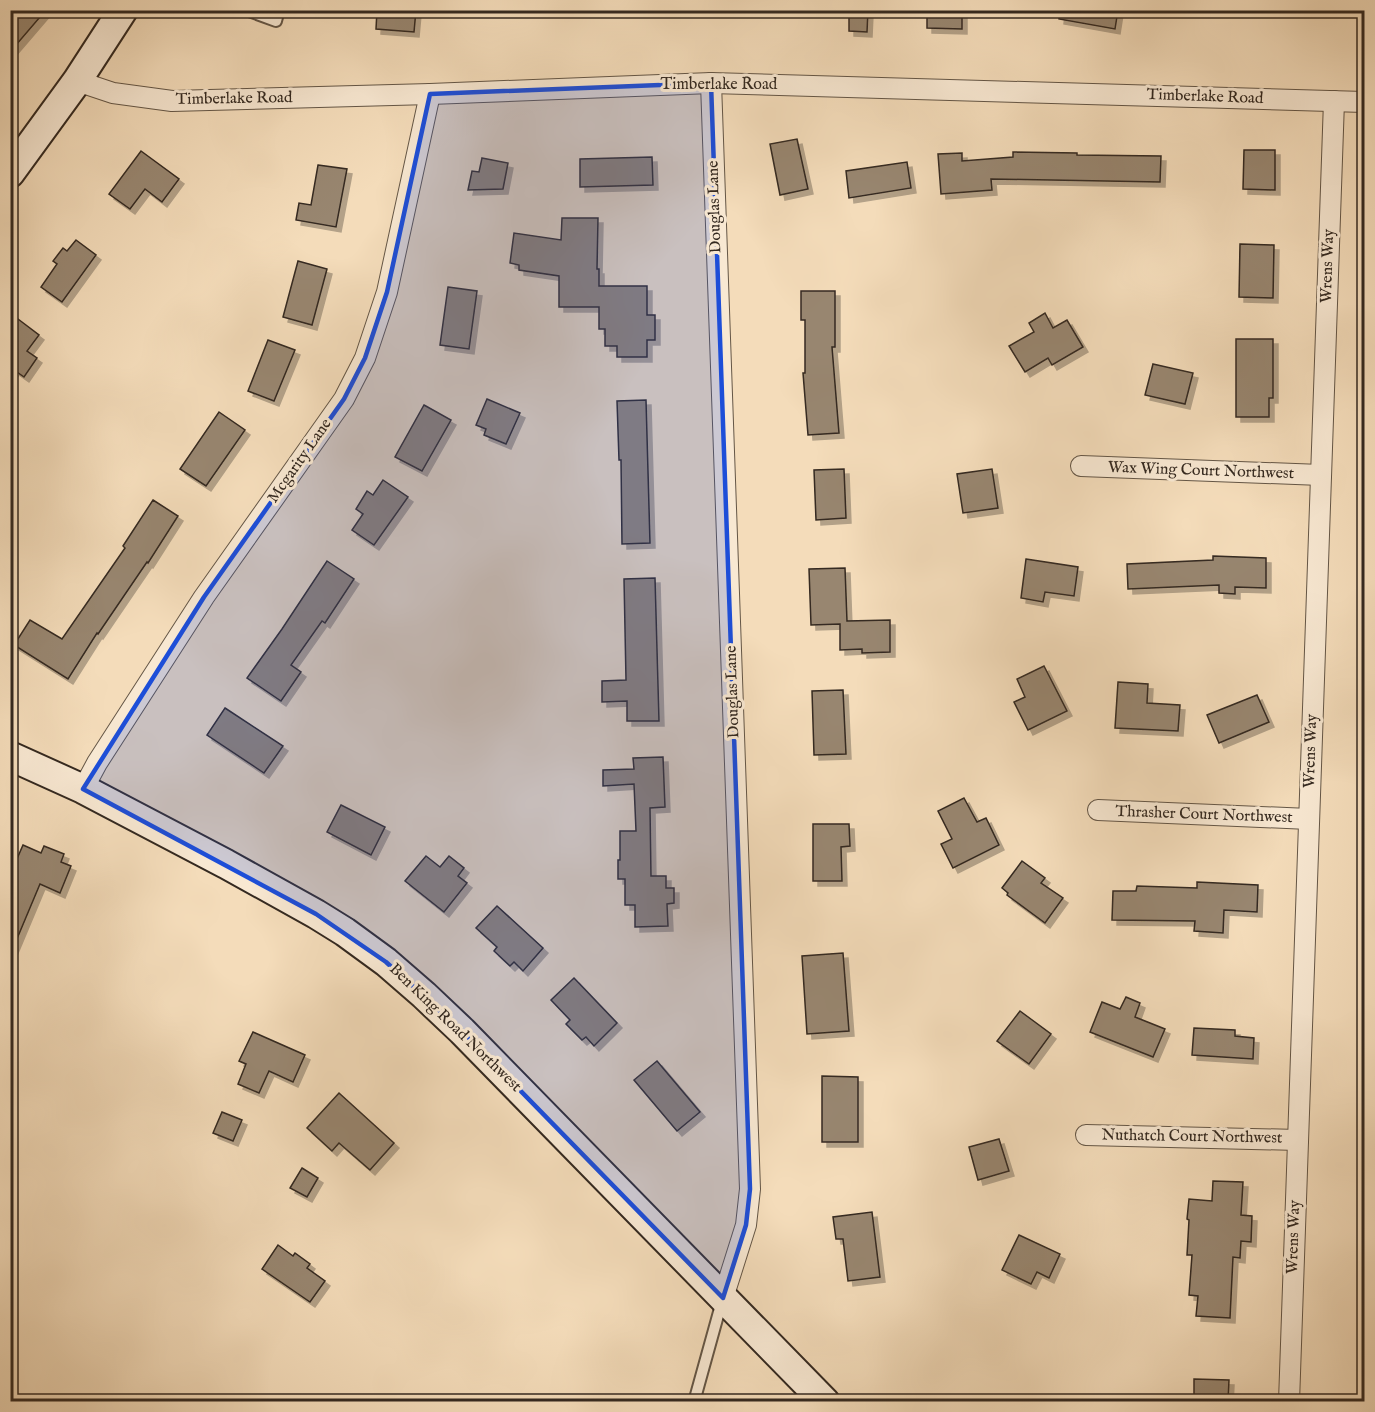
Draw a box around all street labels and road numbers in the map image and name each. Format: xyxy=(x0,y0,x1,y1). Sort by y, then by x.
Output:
street label: Timberlake Road xyxy=(661,75,778,95)
street label: Timberlake Road xyxy=(1146,85,1264,109)
street label: Timberlake Road xyxy=(175,88,293,110)
street label: Douglas Lane xyxy=(703,160,727,254)
street label: Wrens Way xyxy=(1317,228,1339,303)
street label: Mcgarity Lane xyxy=(264,415,336,507)
street label: Wax Wing Court Northwest xyxy=(1108,458,1295,484)
street label: Douglas Lane xyxy=(721,645,745,739)
street label: Wrens Way xyxy=(1300,713,1322,788)
street label: Thrasher Court Northwest xyxy=(1115,802,1294,828)
street label: Ben King Road Northwest xyxy=(385,959,526,1097)
street label: Nuthatch Court Northwest xyxy=(1102,1125,1283,1149)
street label: Wrens Way xyxy=(1283,1199,1305,1274)

